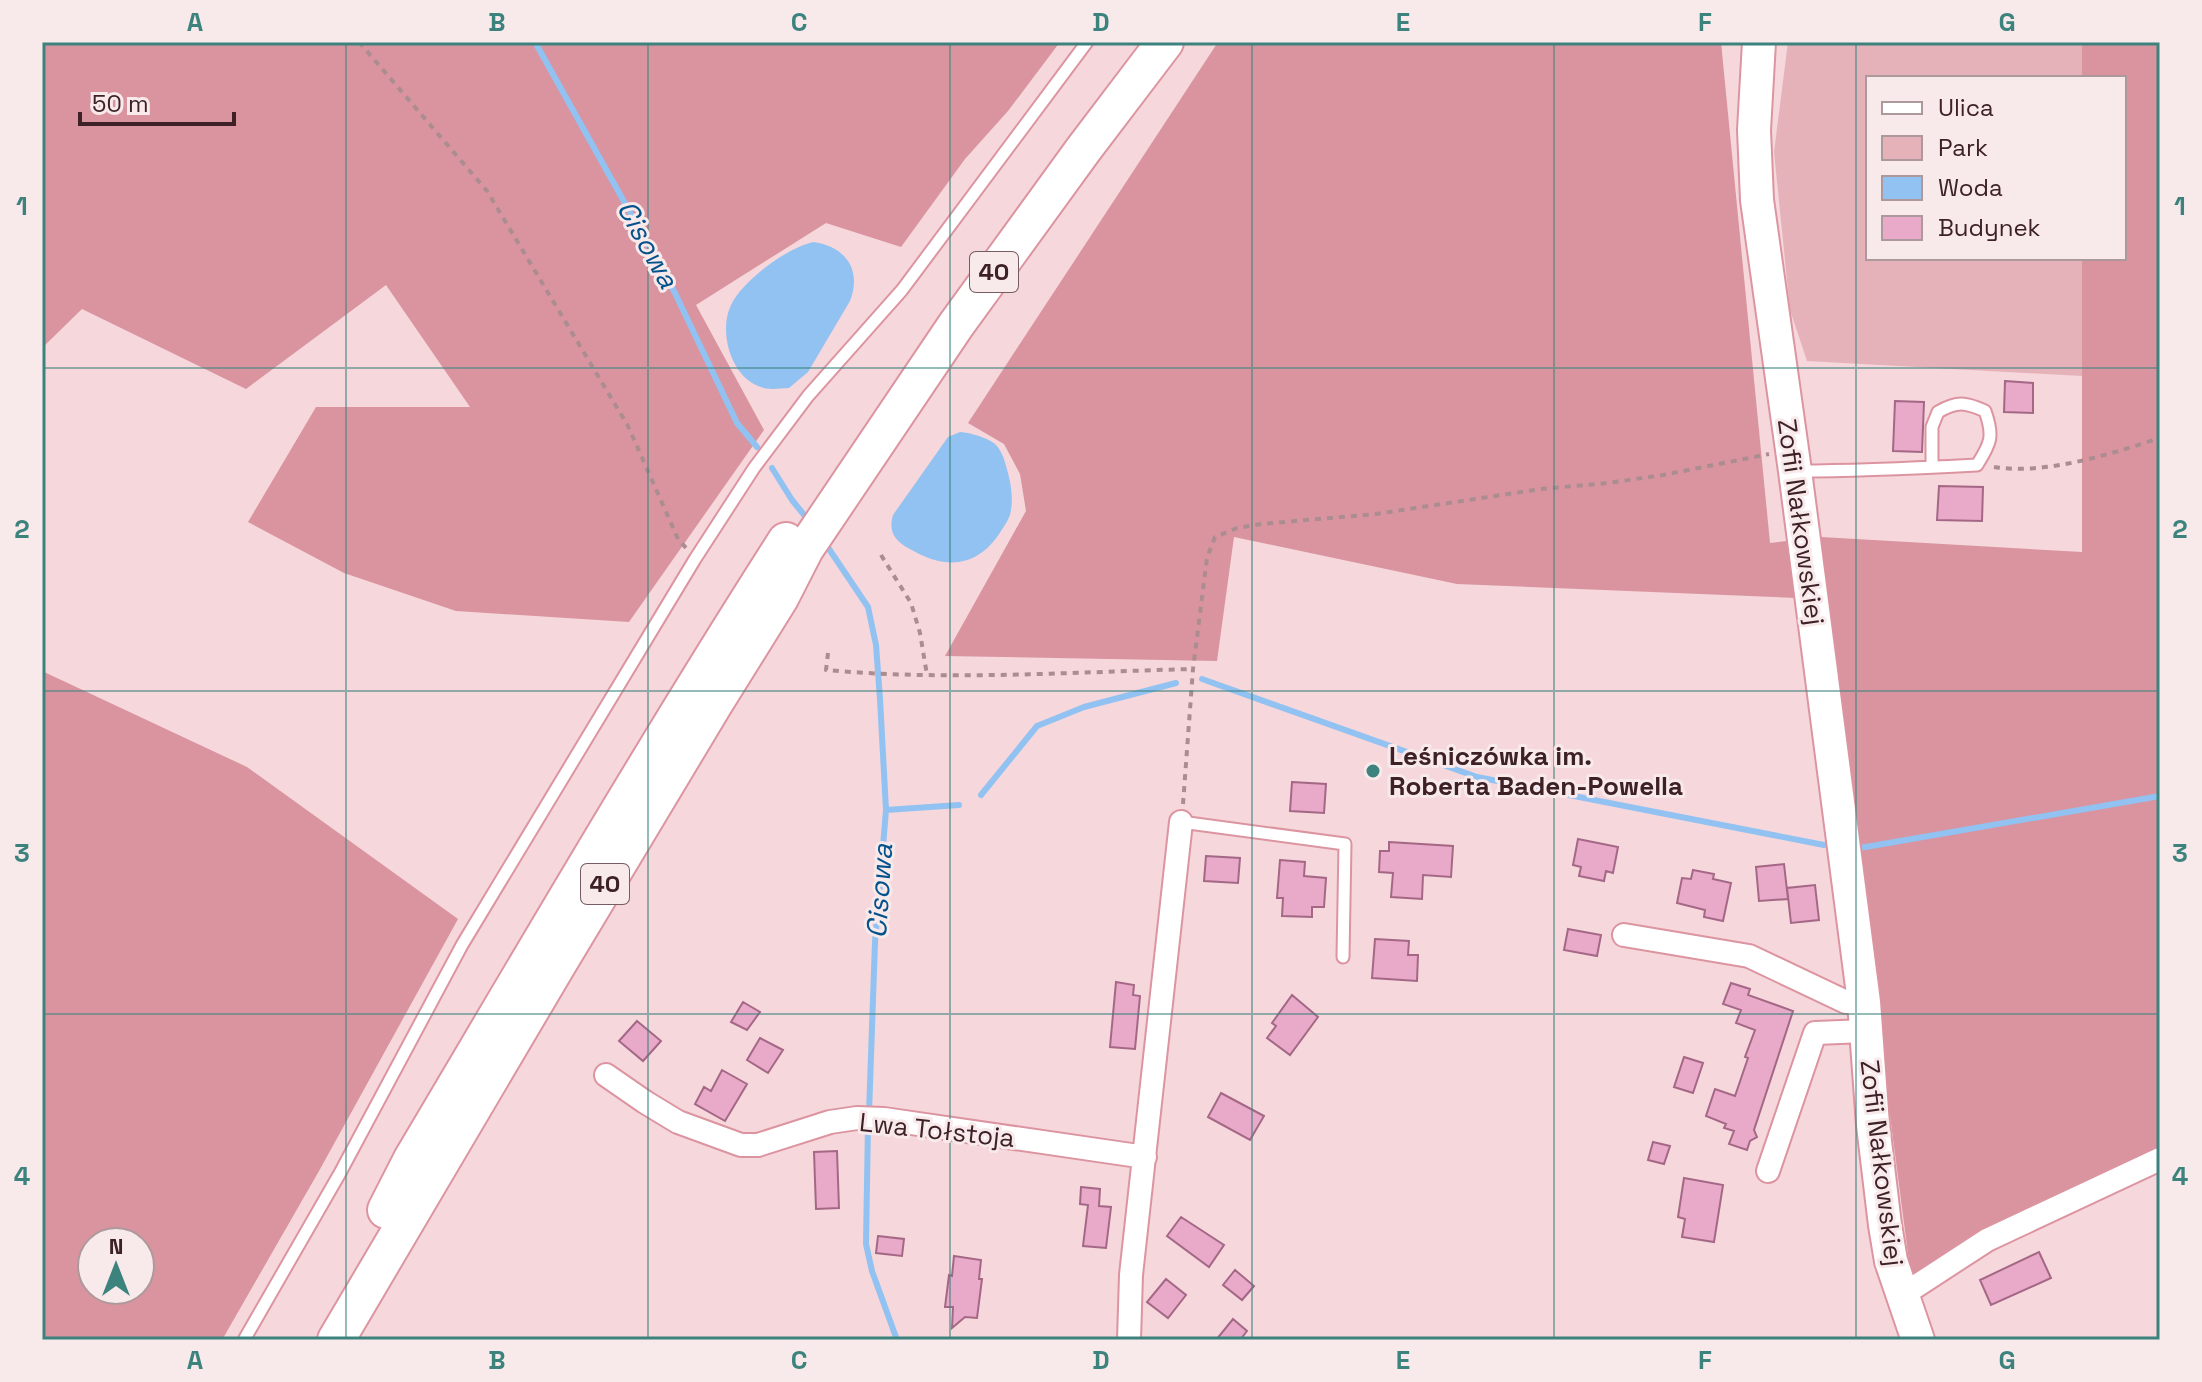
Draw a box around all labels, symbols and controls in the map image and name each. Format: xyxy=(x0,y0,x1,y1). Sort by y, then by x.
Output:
text: A xyxy=(187,5,204,39)
text: B xyxy=(488,5,506,39)
text: C xyxy=(791,5,807,39)
text: D xyxy=(1092,5,1110,39)
text: E xyxy=(1396,5,1410,39)
text: F xyxy=(1698,5,1712,39)
text: G xyxy=(1998,5,2016,39)
scale bar xyxy=(80,76,234,126)
legend xyxy=(1866,76,2126,260)
text: 50 m xyxy=(92,88,149,119)
text: Ulica xyxy=(1938,92,1994,123)
text: Park xyxy=(1938,132,1988,163)
text: Woda xyxy=(1938,172,2003,203)
text: 1 xyxy=(16,189,28,223)
text: 1 xyxy=(2174,189,2186,223)
water label: Cisowa xyxy=(609,194,687,295)
text: Budynek xyxy=(1938,212,2041,243)
road number: 40 xyxy=(970,252,1018,292)
street label: Zofii Nałkowskiej xyxy=(1770,417,1832,627)
text: 2 xyxy=(14,512,30,546)
text: 2 xyxy=(2172,512,2188,546)
place label: Leśniczówka im. Roberta Baden-Powella xyxy=(1389,739,1683,803)
marker: Leśniczówka im. Roberta Baden-Powella xyxy=(1364,762,1382,780)
text: 3 xyxy=(14,836,30,870)
text: 3 xyxy=(2172,836,2188,870)
water label: Cisowa xyxy=(858,842,900,940)
road number: 40 xyxy=(581,864,629,904)
street label: Zofii Nałkowskiej xyxy=(1852,1058,1912,1268)
street label: Lwa Tołstoja xyxy=(858,1105,1016,1155)
text: 4 xyxy=(14,1159,30,1193)
text: 4 xyxy=(2172,1159,2188,1193)
north arrow xyxy=(76,1226,156,1306)
text: N xyxy=(109,1232,123,1260)
text: A xyxy=(187,1343,204,1377)
text: B xyxy=(488,1343,506,1377)
text: C xyxy=(791,1343,807,1377)
text: D xyxy=(1092,1343,1110,1377)
text: E xyxy=(1396,1343,1410,1377)
text: F xyxy=(1698,1343,1712,1377)
text: G xyxy=(1998,1343,2016,1377)

